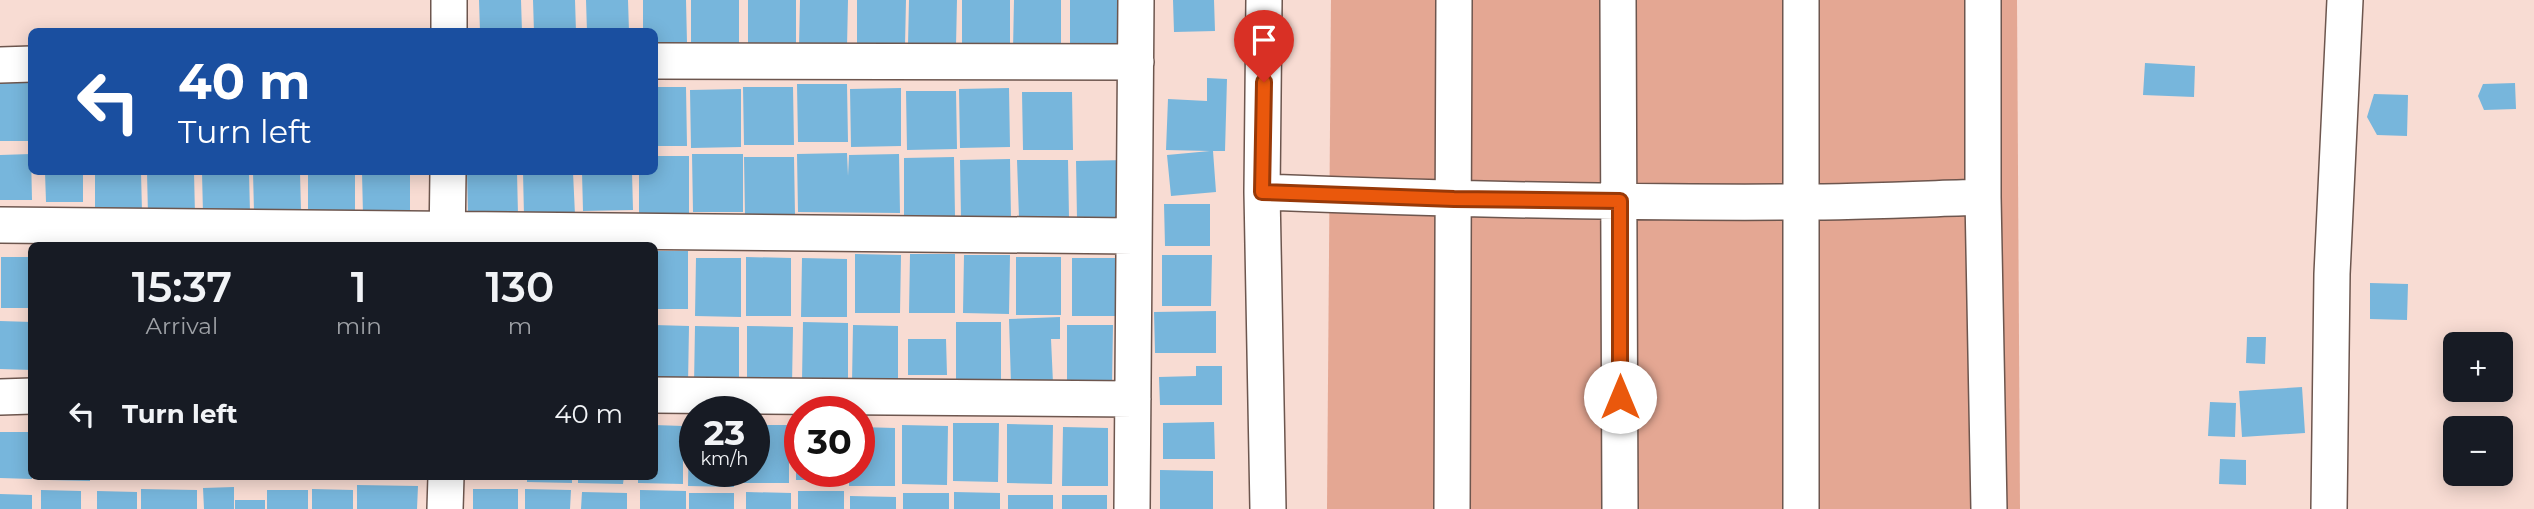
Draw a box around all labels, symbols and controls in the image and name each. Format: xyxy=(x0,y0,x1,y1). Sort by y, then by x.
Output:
pin xyxy=(1234,10,1294,82)
icon: arrive xyxy=(1245,21,1283,59)
text: 40 m xyxy=(178,52,310,111)
icon: left xyxy=(63,56,154,147)
text: Turn left xyxy=(178,112,312,151)
text: 15:37 xyxy=(132,261,232,313)
text: 1 xyxy=(351,261,367,313)
text: 130 xyxy=(486,261,554,313)
text: Arrival xyxy=(146,312,218,340)
text: min xyxy=(336,312,382,340)
text: m xyxy=(508,312,532,340)
map controls xyxy=(2443,332,2513,486)
button: + xyxy=(2443,332,2513,402)
position arrow xyxy=(1583,360,1657,434)
icon: left xyxy=(63,395,101,433)
speed limit sign: 30 xyxy=(784,396,875,487)
text: Turn left xyxy=(122,398,238,430)
text: 40 m xyxy=(554,398,623,430)
text: 23 xyxy=(704,411,745,454)
button: − xyxy=(2443,416,2513,486)
text: km/h xyxy=(700,448,749,470)

